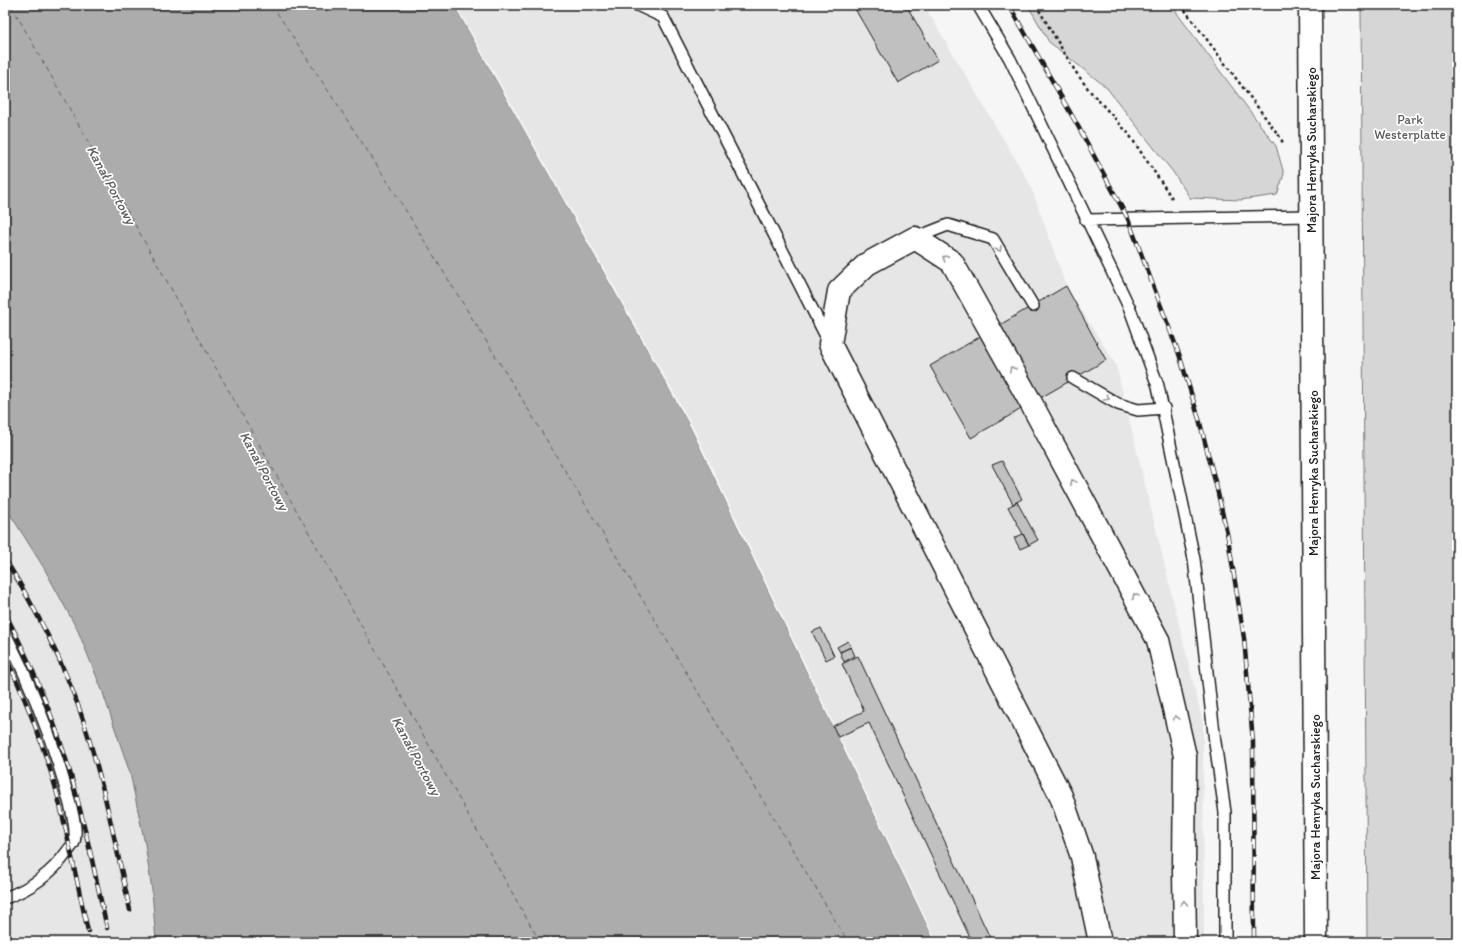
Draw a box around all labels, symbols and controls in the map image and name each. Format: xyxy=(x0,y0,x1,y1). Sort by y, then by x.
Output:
street label: Majora Henryka Sucharskiego xyxy=(1304,67,1319,233)
park label: Park Westerplatte xyxy=(1374,112,1446,142)
water label: Kanał Portowy xyxy=(83,143,140,229)
one-way arrow xyxy=(995,245,1002,252)
one-way arrow xyxy=(942,255,949,263)
one-way arrow xyxy=(1009,366,1017,373)
street label: Majora Henryka Sucharskiego xyxy=(1306,390,1321,556)
one-way arrow xyxy=(1103,393,1110,401)
water label: Kanał Portowy xyxy=(236,429,293,515)
one-way arrow xyxy=(1070,479,1077,486)
one-way arrow xyxy=(1132,593,1139,600)
water label: Kanał Portowy xyxy=(388,714,445,800)
street label: Majora Henryka Sucharskiego xyxy=(1308,714,1323,880)
one-way arrow xyxy=(1173,715,1181,721)
one-way arrow xyxy=(1180,900,1188,906)

